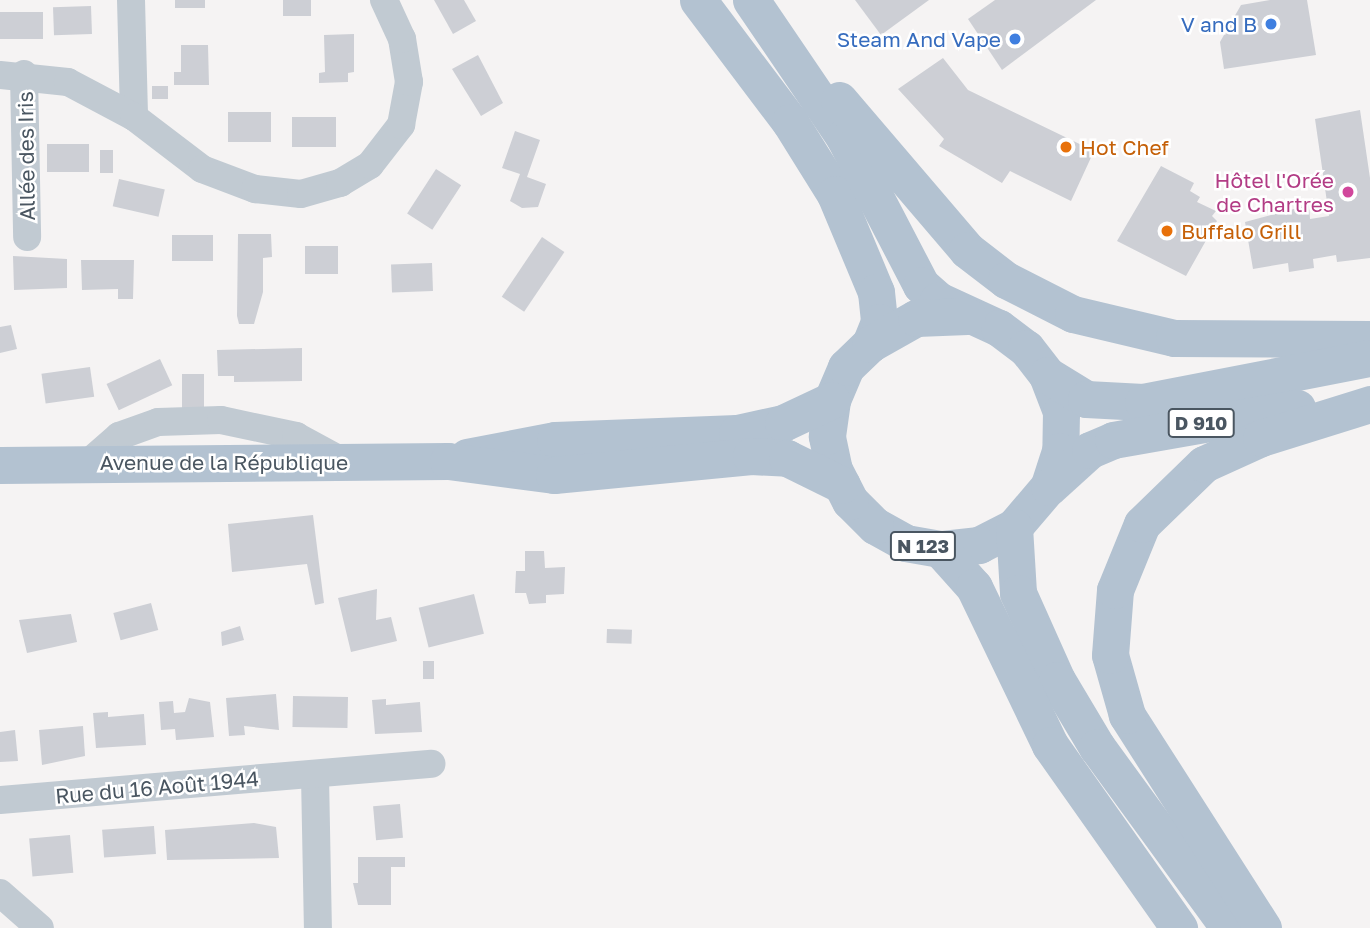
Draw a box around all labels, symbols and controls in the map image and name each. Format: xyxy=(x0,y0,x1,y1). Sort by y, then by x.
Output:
place label: V and B xyxy=(1181,11,1257,37)
marker: V and B xyxy=(1263,16,1279,32)
place label: Steam And Vape xyxy=(837,26,1001,52)
marker: Steam And Vape xyxy=(1007,31,1023,47)
street label: Allée des Iris xyxy=(12,91,40,221)
place label: Hot Chef xyxy=(1080,134,1169,160)
marker: Hot Chef xyxy=(1058,139,1074,155)
place label: Hôtel l'Orée de Chartres xyxy=(1215,167,1334,217)
marker: Hôtel l'Orée de Chartres xyxy=(1340,184,1356,200)
place label: Buffalo Grill xyxy=(1181,218,1301,244)
marker: Buffalo Grill xyxy=(1159,223,1175,239)
road number: D 910 xyxy=(1166,408,1236,438)
street label: Avenue de la République xyxy=(100,449,348,475)
road number: N 123 xyxy=(890,530,956,562)
street label: Rue du 16 Août 1944 xyxy=(54,766,260,808)

